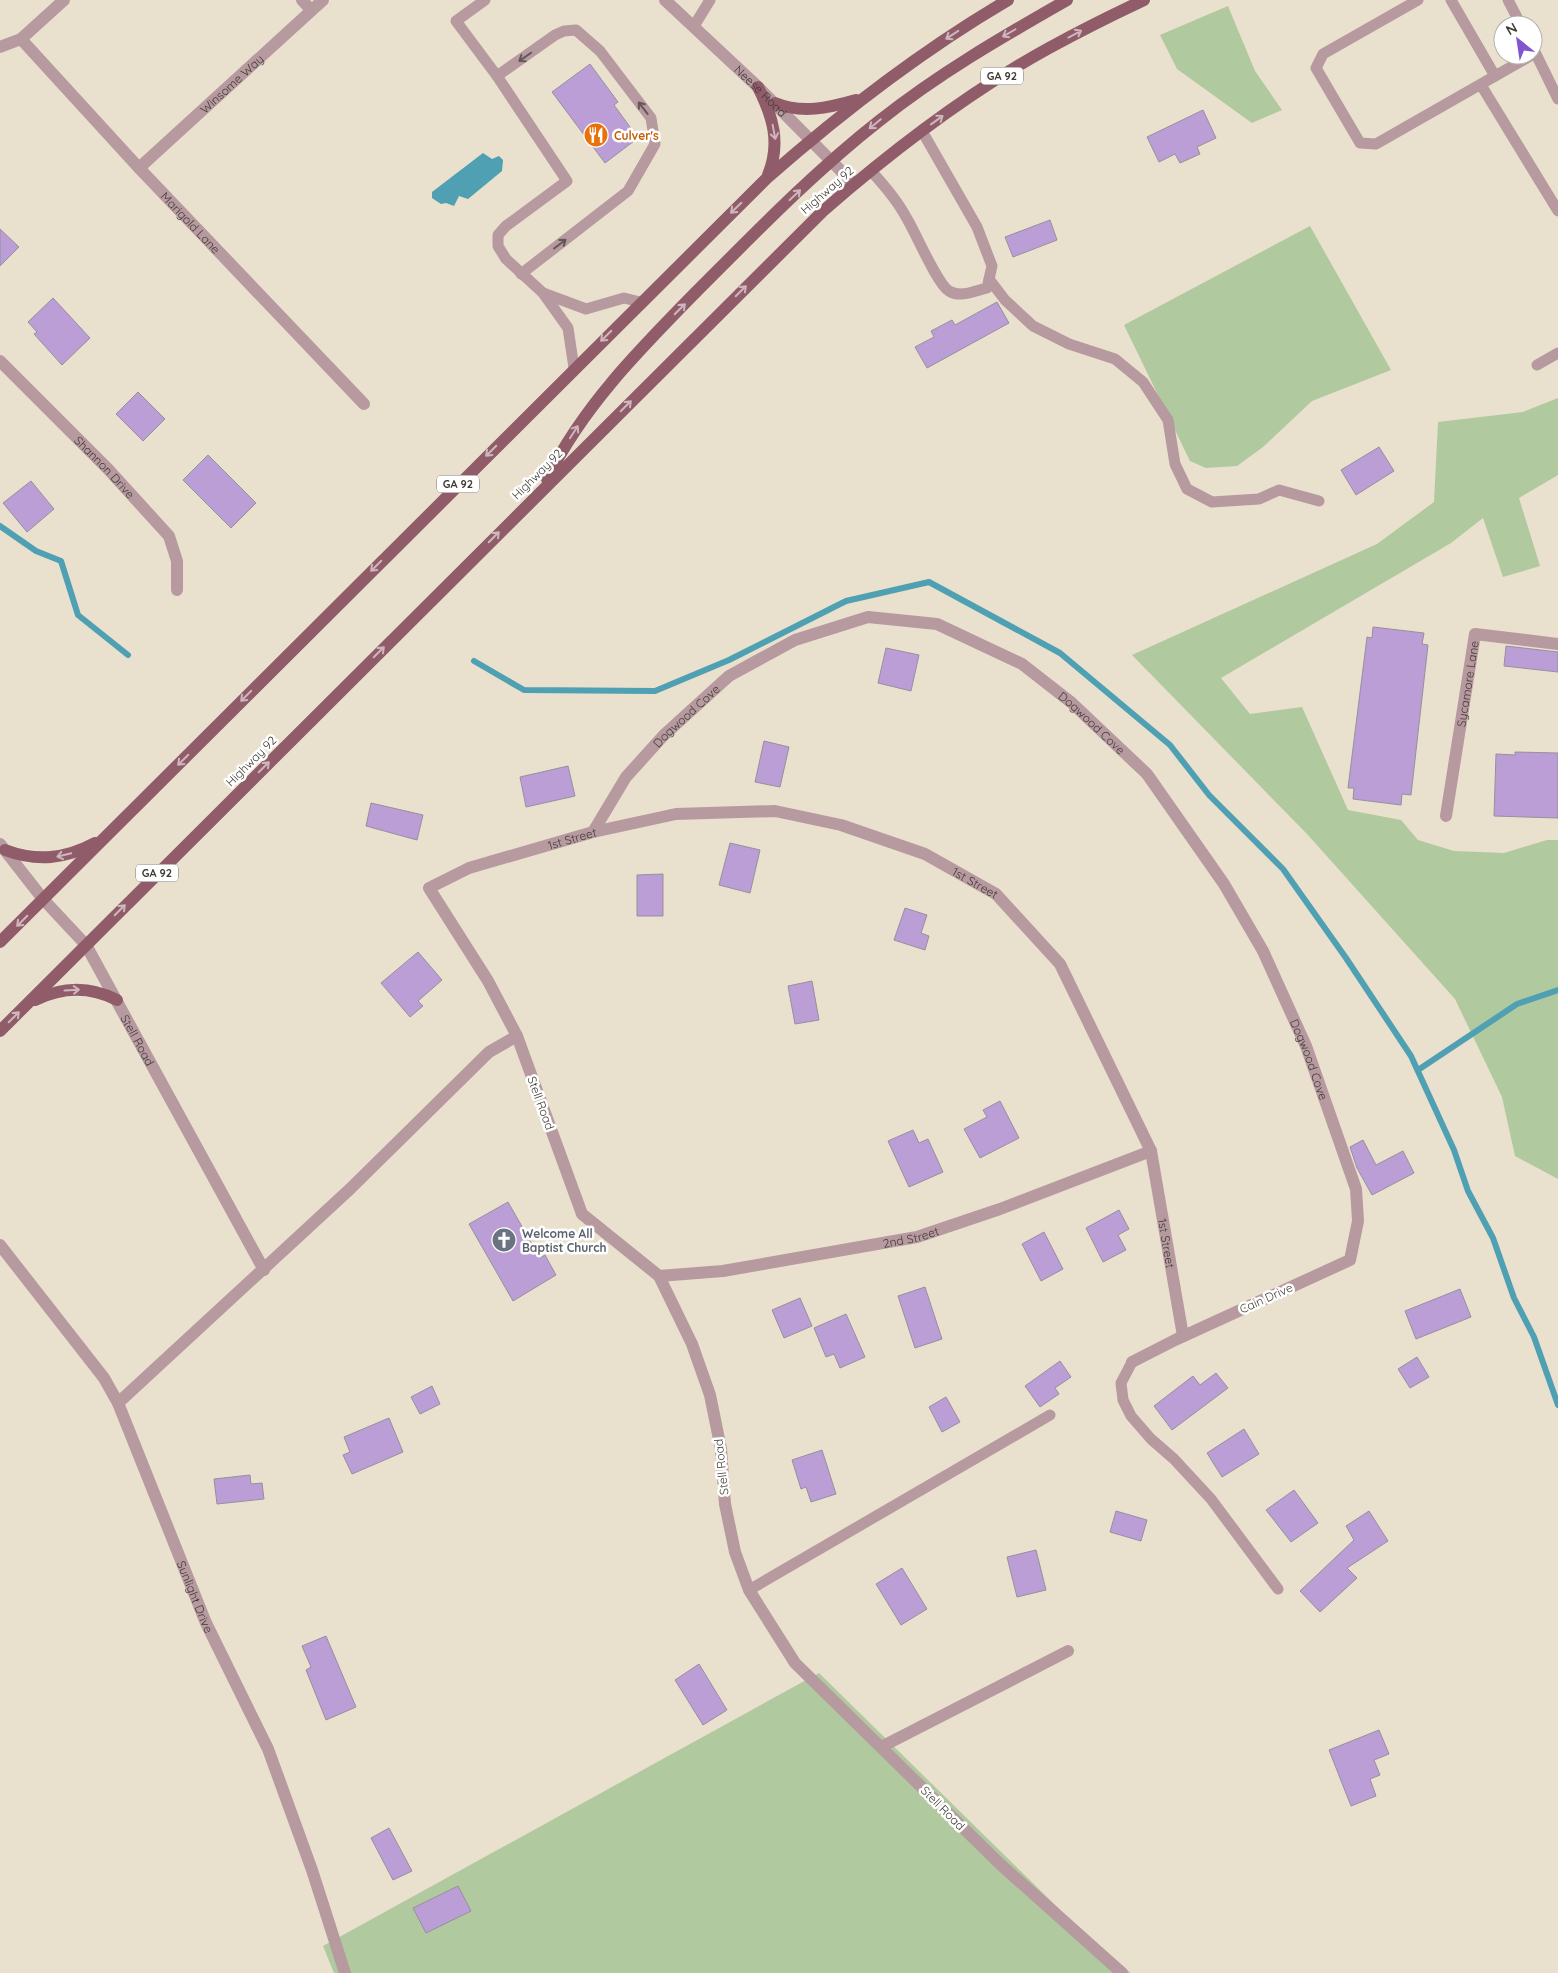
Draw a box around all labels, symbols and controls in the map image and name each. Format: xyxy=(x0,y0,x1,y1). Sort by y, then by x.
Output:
north arrow xyxy=(1493,15,1543,65)
text: N xyxy=(1503,18,1520,39)
one-way arrow xyxy=(1003,29,1017,39)
one-way arrow xyxy=(1067,29,1082,38)
one-way arrow xyxy=(945,30,959,40)
street label: Winsome Way xyxy=(196,51,266,116)
one-way arrow xyxy=(518,52,532,62)
street label: Neese Road xyxy=(732,62,790,120)
road number: GA 92 xyxy=(981,68,1023,84)
one-way arrow xyxy=(638,101,648,115)
one-way arrow xyxy=(930,114,943,125)
one-way arrow xyxy=(869,119,882,130)
restaurant icon: Culver's xyxy=(583,122,609,148)
one-way arrow xyxy=(770,124,780,140)
place label: Culver's xyxy=(614,128,659,143)
street label: Highway 92 xyxy=(797,163,857,217)
street label: Marigold Lane xyxy=(158,188,224,257)
one-way arrow xyxy=(789,189,802,201)
one-way arrow xyxy=(730,202,742,214)
one-way arrow xyxy=(553,239,566,250)
one-way arrow xyxy=(734,285,747,297)
one-way arrow xyxy=(674,303,686,315)
one-way arrow xyxy=(600,330,612,343)
one-way arrow xyxy=(619,400,632,412)
one-way arrow xyxy=(569,425,579,439)
street label: Shannon Drive xyxy=(71,432,138,501)
one-way arrow xyxy=(485,445,497,457)
street label: Highway 92 xyxy=(509,445,566,502)
road number: GA 92 xyxy=(437,476,479,492)
one-way arrow xyxy=(487,532,499,544)
one-way arrow xyxy=(370,560,382,572)
street label: Sycamore Lane xyxy=(1453,639,1481,728)
one-way arrow xyxy=(373,646,385,659)
street label: Dogwood Cove xyxy=(649,681,723,750)
street label: Dogwood Cove xyxy=(1056,688,1129,757)
one-way arrow xyxy=(240,690,253,702)
street label: Highway 92 xyxy=(223,732,280,789)
one-way arrow xyxy=(176,754,189,766)
one-way arrow xyxy=(258,761,270,773)
street label: 1st Street xyxy=(546,824,598,852)
one-way arrow xyxy=(56,851,72,860)
street label: 1st Street xyxy=(950,863,1001,901)
road number: GA 92 xyxy=(136,864,178,881)
one-way arrow xyxy=(114,904,126,916)
one-way arrow xyxy=(16,914,28,926)
one-way arrow xyxy=(64,985,80,994)
one-way arrow xyxy=(8,1011,20,1023)
street label: Stell Road xyxy=(118,1012,158,1068)
street label: Dogwood Cove xyxy=(1287,1016,1332,1102)
street label: Stell Road xyxy=(524,1074,558,1132)
street label: 1st Street xyxy=(1155,1217,1179,1269)
street label: 2nd Street xyxy=(882,1223,941,1250)
place label: Welcome All Baptist Church xyxy=(522,1226,607,1255)
church icon: Welcome All Baptist Church xyxy=(491,1227,517,1253)
street label: Cain Drive xyxy=(1237,1280,1295,1316)
street label: Stell Road xyxy=(711,1438,731,1496)
street label: Sunlight Drive xyxy=(174,1558,217,1635)
street label: Stell Road xyxy=(918,1783,968,1833)

